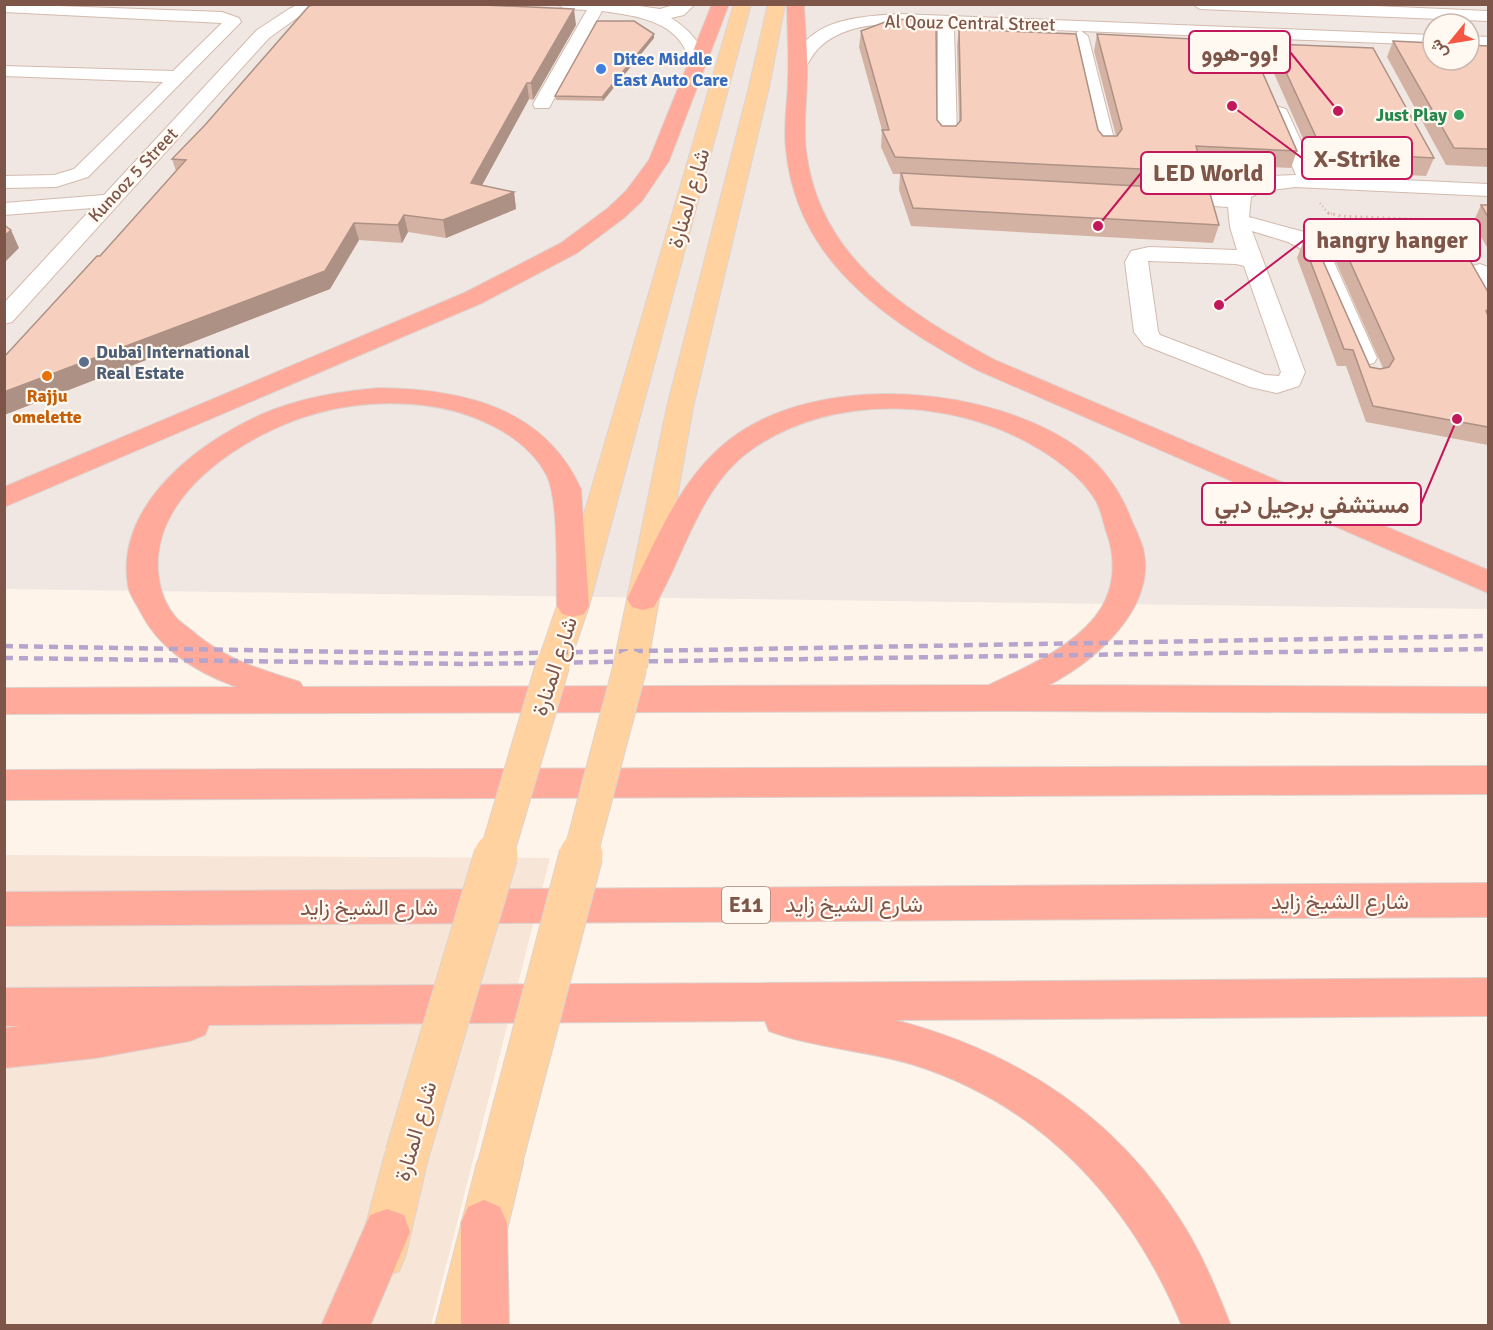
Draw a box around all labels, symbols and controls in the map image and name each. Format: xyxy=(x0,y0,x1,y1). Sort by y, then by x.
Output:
street label: Al Qouz Central Street xyxy=(885,11,1055,35)
north arrow xyxy=(1421,12,1481,72)
callout: وو-هوو! xyxy=(1189,31,1290,73)
text: ش xyxy=(1425,36,1452,62)
text: وو-هوو! xyxy=(1201,38,1279,68)
place label: Ditec Middle East Auto Care xyxy=(613,48,728,91)
marker: Ditec Middle East Auto Care xyxy=(594,62,608,76)
place label: Just Play xyxy=(1376,104,1447,126)
marker: Just Play xyxy=(1452,108,1466,122)
street label: Kunooz 5 Street xyxy=(84,123,182,227)
callout: X-Strike xyxy=(1302,137,1412,179)
text: X-Strike xyxy=(1314,144,1400,174)
street label: شارع المنارة xyxy=(661,145,717,251)
callout: LED World xyxy=(1141,152,1275,194)
text: LED World xyxy=(1153,158,1263,188)
callout: hangry hanger xyxy=(1304,219,1480,261)
text: hangry hanger xyxy=(1316,225,1468,255)
place label: Dubai International Real Estate xyxy=(96,341,250,384)
marker: Dubai International Real Estate xyxy=(77,355,91,369)
marker: Rajju omelette xyxy=(40,369,54,383)
place label: Rajju omelette xyxy=(12,385,82,428)
callout: مستشفي برجيل دبي xyxy=(1202,483,1421,525)
text: مستشفي برجيل دبي xyxy=(1215,490,1409,525)
street label: شارع المنارة xyxy=(526,613,584,719)
road number: E11 xyxy=(722,887,770,923)
street label: شارع الشيخ زايد xyxy=(1271,888,1409,916)
street label: شارع الشيخ زايد xyxy=(785,891,923,919)
street label: شارع الشيخ زايد xyxy=(300,894,438,922)
street label: شارع المنارة xyxy=(388,1078,444,1184)

